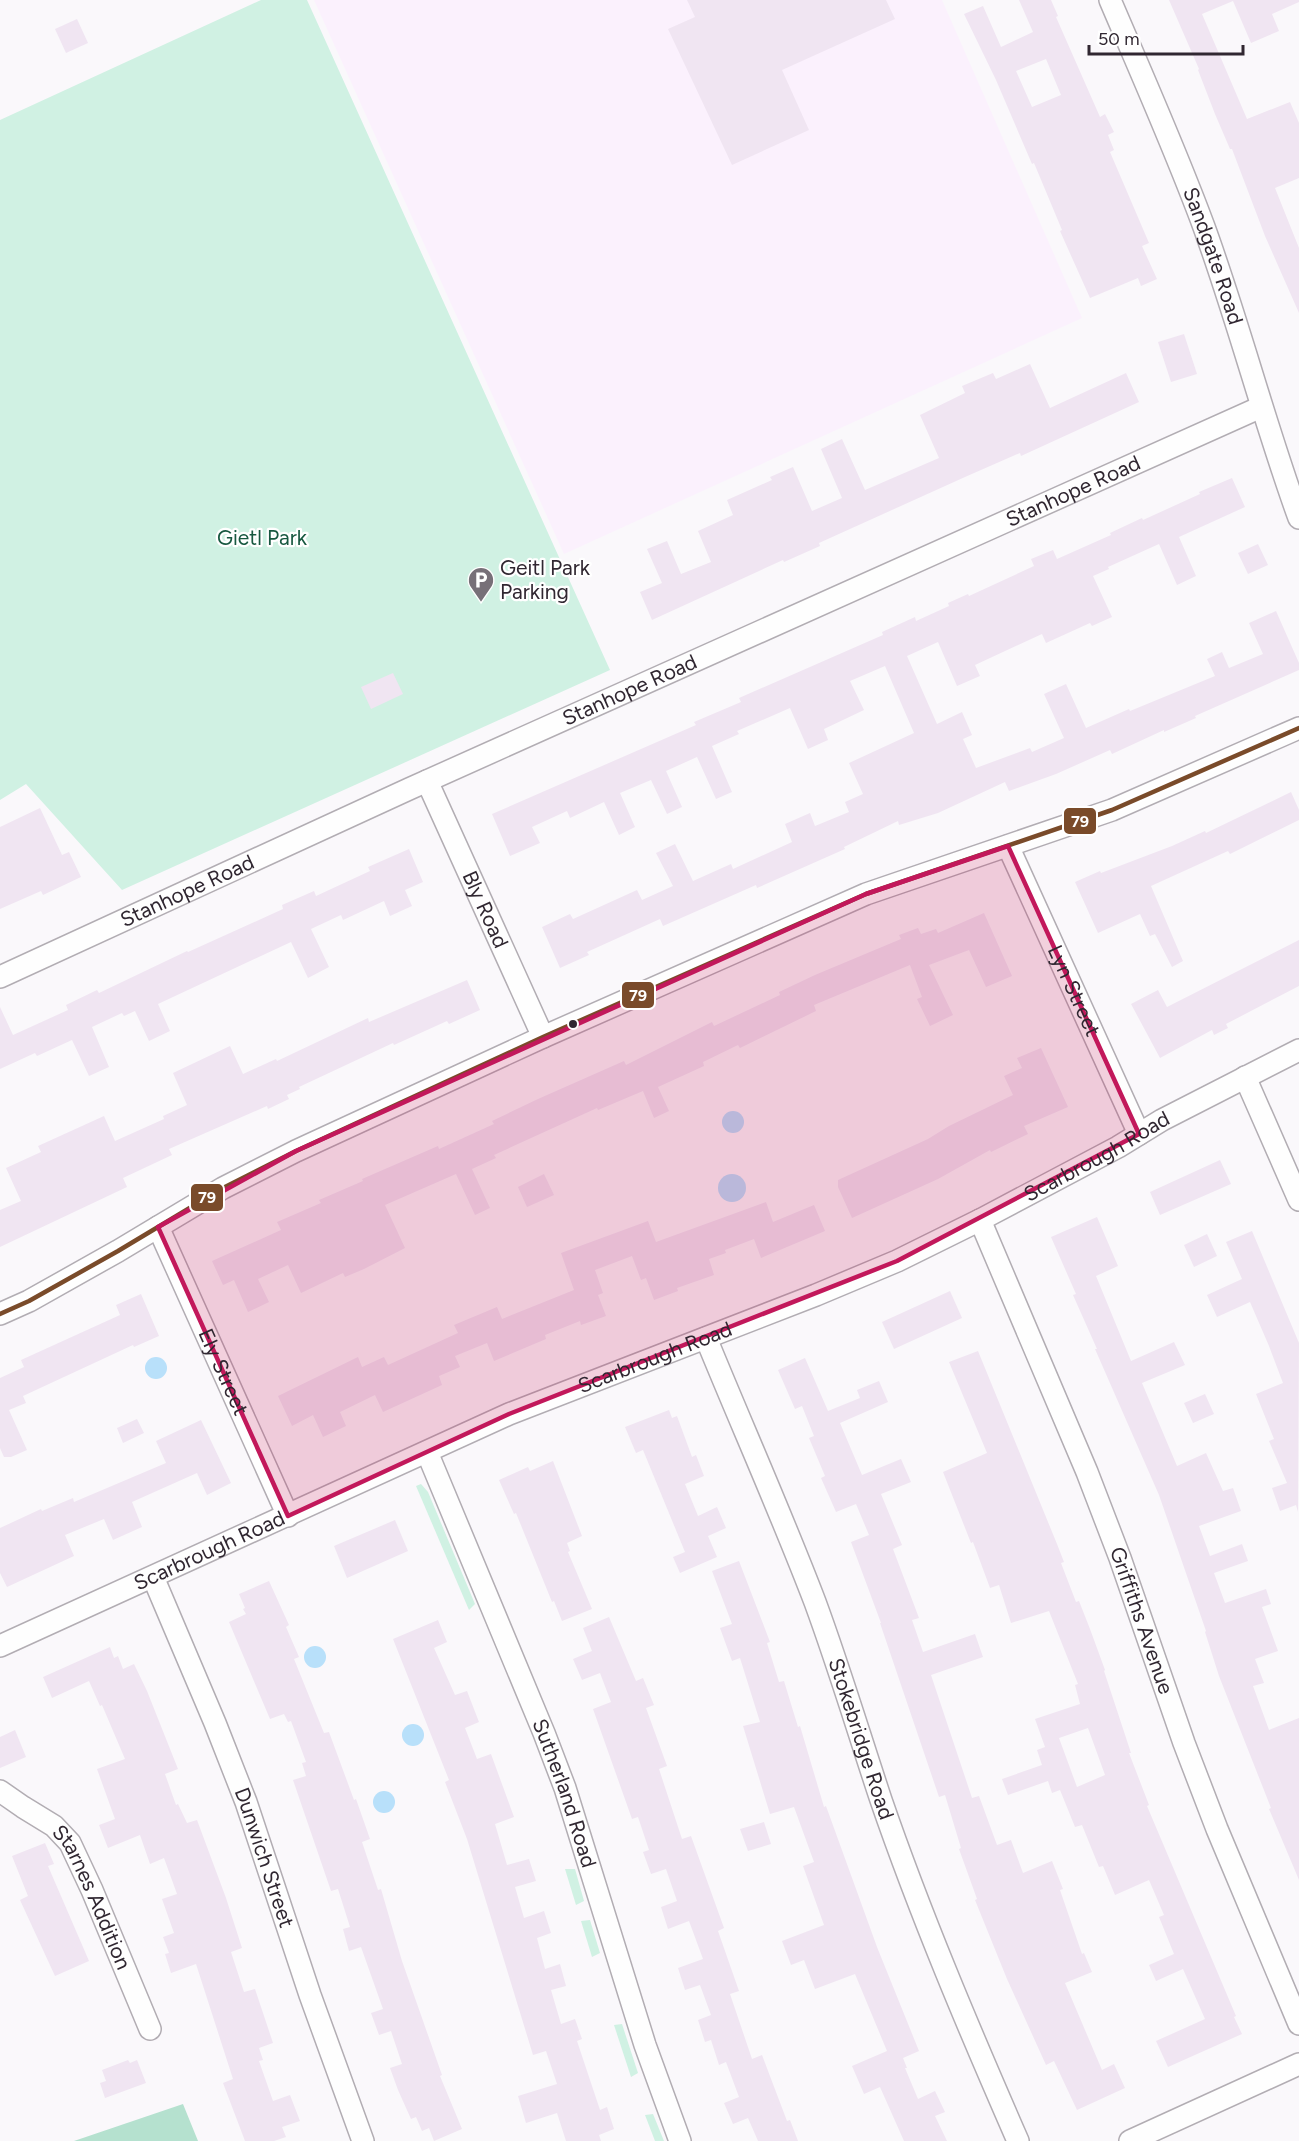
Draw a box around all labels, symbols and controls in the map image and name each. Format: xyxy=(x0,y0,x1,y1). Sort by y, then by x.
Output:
scale bar xyxy=(1089,18,1244,56)
text: 50 m xyxy=(1098,28,1140,50)
street label: Sandgate Road xyxy=(1178,184,1249,327)
street label: Stanhope Road xyxy=(1002,450,1144,532)
park label: Gietl Park xyxy=(217,525,308,550)
place label: Geitl Park Parking xyxy=(500,555,591,604)
parking icon: Geitl Park Parking xyxy=(466,565,496,603)
street label: Stanhope Road xyxy=(558,649,701,731)
line badge: 79 xyxy=(1063,807,1097,835)
text: 79 xyxy=(1071,812,1089,831)
street label: Stanhope Road xyxy=(116,849,258,932)
street label: Bly Road xyxy=(457,867,514,952)
street label: Lyn Street xyxy=(1043,941,1106,1040)
line badge: 79 xyxy=(621,981,655,1009)
text: 79 xyxy=(629,986,647,1005)
unlabelled marker xyxy=(567,1018,579,1030)
street label: Scarbrough Road xyxy=(1019,1105,1173,1207)
line badge: 79 xyxy=(190,1183,224,1212)
text: 79 xyxy=(198,1188,216,1207)
street label: Scarbrough Road xyxy=(574,1316,735,1398)
street label: Ely Street xyxy=(193,1325,254,1419)
street label: Scarbrough Road xyxy=(130,1505,288,1595)
street label: Griffiths Avenue xyxy=(1105,1543,1179,1697)
street label: Stokebridge Road xyxy=(824,1655,900,1823)
street label: Sutherland Road xyxy=(527,1715,602,1870)
street label: Dunwich Street xyxy=(229,1784,300,1931)
street label: Starnes Addition xyxy=(47,1819,137,1973)

